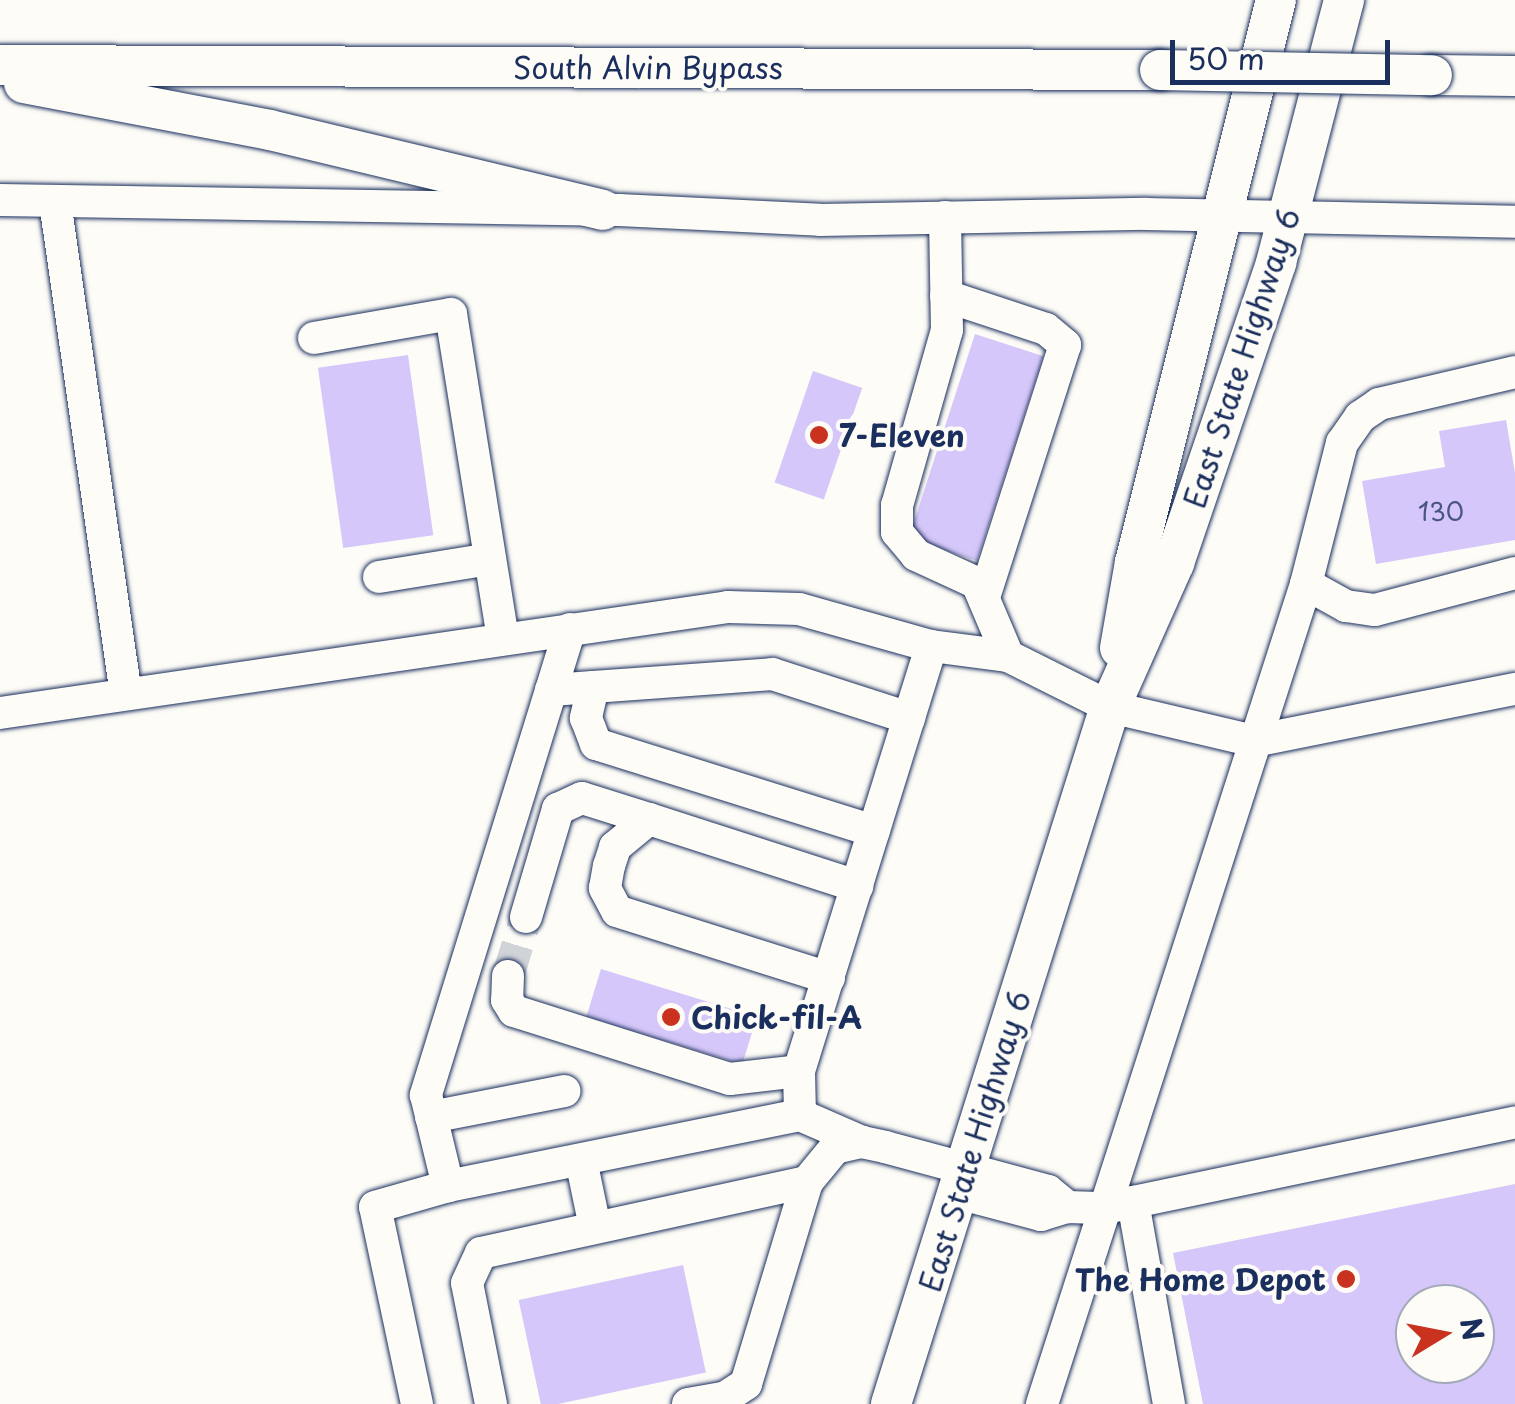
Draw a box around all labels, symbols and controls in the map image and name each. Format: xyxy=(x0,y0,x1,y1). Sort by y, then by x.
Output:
scale bar xyxy=(1175,20,1395,82)
text: 50 m xyxy=(1187,35,1265,80)
street label: South Alvin Bypass xyxy=(509,49,787,85)
street label: East State Highway 6 xyxy=(1175,203,1307,513)
place label: 7-Eleven xyxy=(839,417,965,453)
marker: 7-Eleven xyxy=(808,424,830,446)
house number: 130 xyxy=(1418,496,1464,526)
street label: East State Highway 6 xyxy=(911,985,1037,1297)
place label: Chick-fil-A xyxy=(691,999,862,1035)
marker: Chick-fil-A xyxy=(660,1006,682,1028)
place label: The Home Depot xyxy=(1073,1261,1326,1297)
marker: The Home Depot xyxy=(1335,1268,1357,1290)
north arrow xyxy=(1395,1284,1495,1384)
text: N xyxy=(1450,1314,1496,1344)

